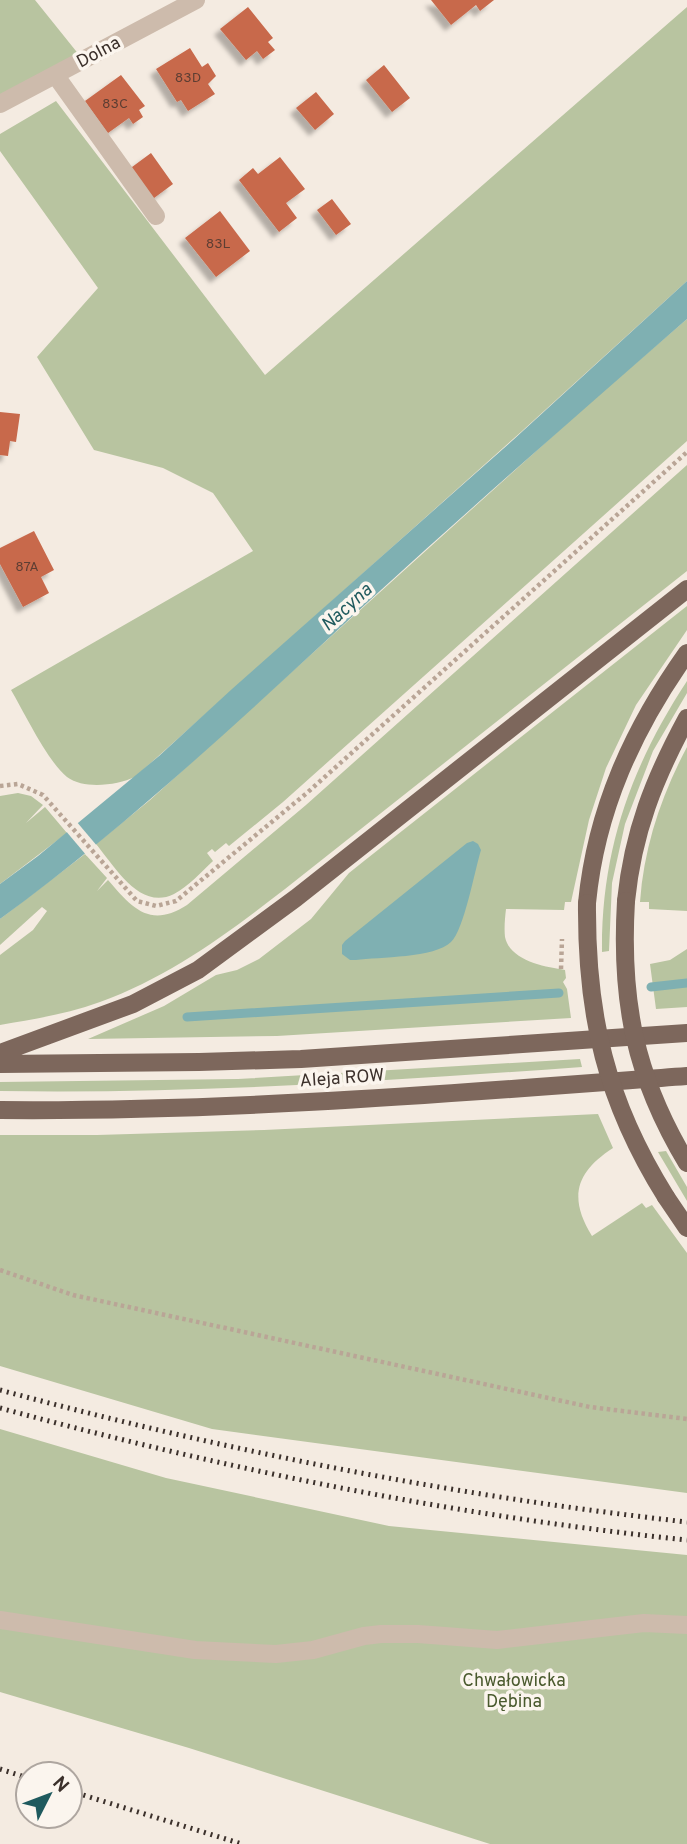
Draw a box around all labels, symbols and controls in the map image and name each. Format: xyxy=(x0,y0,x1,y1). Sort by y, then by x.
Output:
street label: Dolna xyxy=(73,32,125,74)
house number: 83D xyxy=(175,70,201,87)
house number: 83C xyxy=(102,96,128,113)
house number: 83L xyxy=(206,236,231,253)
house number: 87A xyxy=(15,559,39,576)
water label: Nacyna xyxy=(316,579,378,637)
street label: Aleja ROW xyxy=(299,1065,385,1093)
park label: Chwałowicka Dębina xyxy=(462,1670,566,1714)
north arrow xyxy=(14,1760,84,1830)
text: N xyxy=(47,1772,74,1798)

